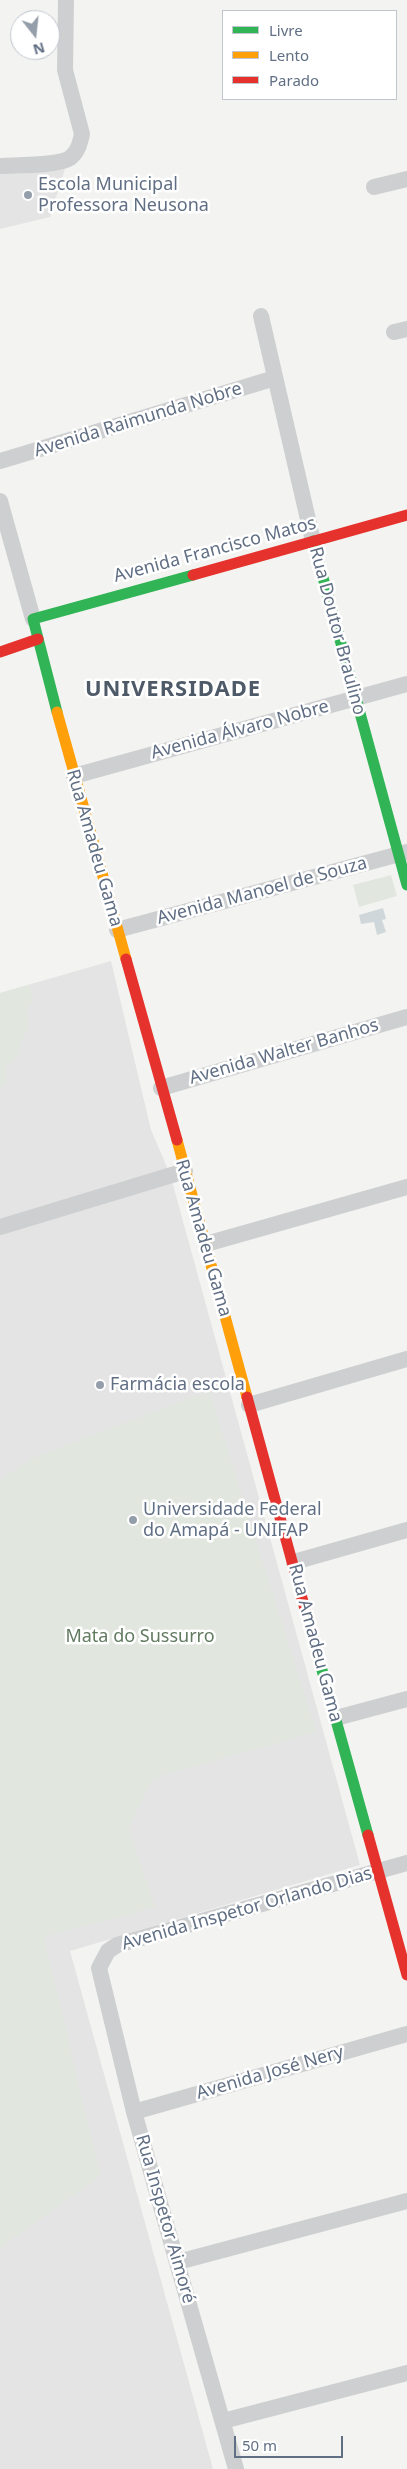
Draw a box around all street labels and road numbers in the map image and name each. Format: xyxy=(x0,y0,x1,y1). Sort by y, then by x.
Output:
street label: Avenida Raimunda Nobre xyxy=(31,378,245,462)
street label: Avenida Francisco Matos xyxy=(111,513,319,587)
street label: Rua Doutor Braulino xyxy=(304,545,370,717)
street label: Avenida Álvaro Nobre xyxy=(149,696,331,764)
street label: Rua Amadeu Gama xyxy=(61,767,127,929)
street label: Avenida Manoel de Souza xyxy=(155,853,369,929)
street label: Avenida Walter Banhos xyxy=(187,1015,381,1089)
street label: Rua Amadeu Gama xyxy=(170,1157,236,1319)
street label: Rua Amadeu Gama xyxy=(284,1562,346,1724)
street label: Avenida Inspetor Orlando Dias xyxy=(119,1863,375,1955)
street label: Avenida José Nery xyxy=(194,2042,346,2104)
street label: Rua Inspetor Aimoré xyxy=(131,2132,199,2306)

